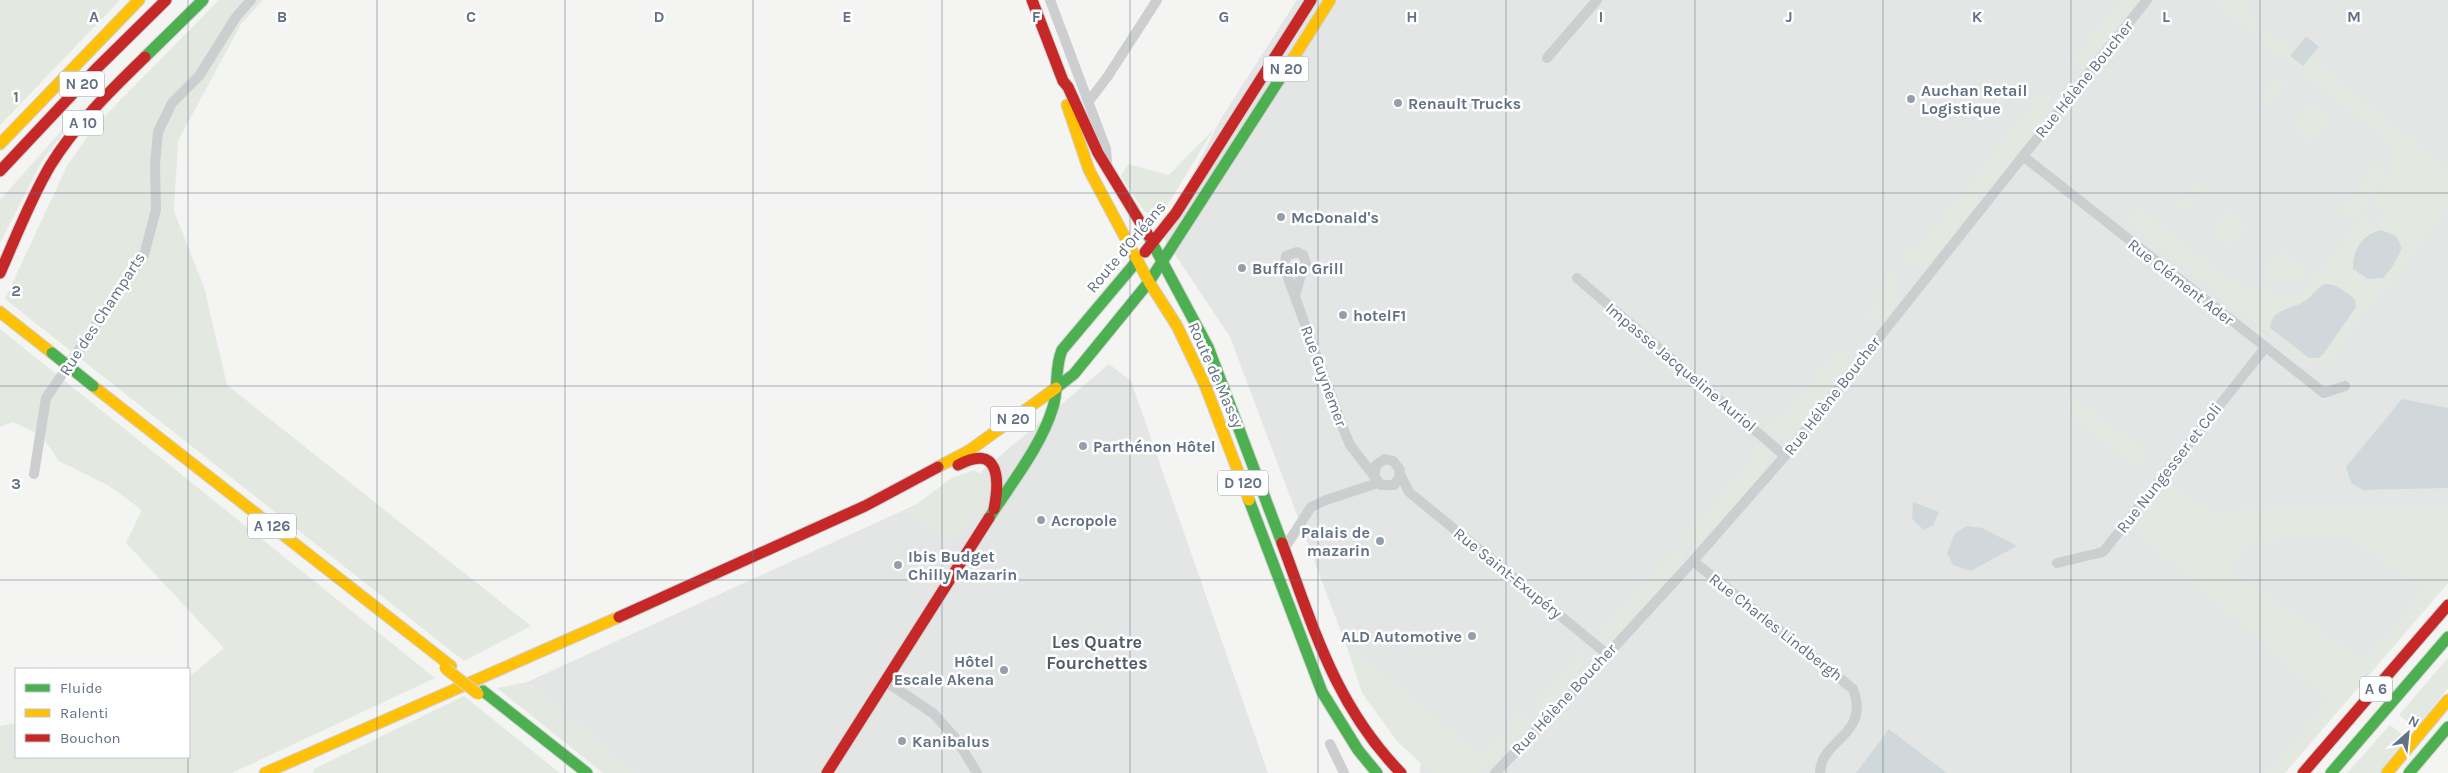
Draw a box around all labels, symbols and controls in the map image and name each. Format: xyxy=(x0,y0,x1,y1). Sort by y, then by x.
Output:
text: A xyxy=(89,7,99,26)
text: B xyxy=(277,7,287,26)
text: C xyxy=(466,7,476,26)
text: D xyxy=(654,7,665,26)
text: E xyxy=(842,7,852,26)
text: F xyxy=(1032,7,1041,26)
text: G xyxy=(1219,7,1229,26)
text: H xyxy=(1406,7,1418,26)
text: I xyxy=(1599,7,1603,26)
text: J xyxy=(1785,7,1793,26)
text: K xyxy=(1972,7,1983,26)
text: L xyxy=(2162,7,2170,26)
text: M xyxy=(2347,7,2361,26)
street label: Rue Hélène Boucher xyxy=(2031,16,2137,141)
road number: N 20 xyxy=(1264,56,1308,82)
road number: N 20 xyxy=(59,72,104,96)
place label: Auchan Retail Logistique xyxy=(1921,81,2027,118)
text: 1 xyxy=(13,87,19,106)
marker: Auchan Retail Logistique xyxy=(1905,93,1917,105)
place label: Renault Trucks xyxy=(1408,94,1521,113)
marker: Renault Trucks xyxy=(1392,97,1404,109)
road number: A 10 xyxy=(63,110,103,136)
street label: Route d'Orléans xyxy=(1082,197,1170,297)
place label: McDonald's xyxy=(1291,208,1379,227)
marker: McDonald's xyxy=(1275,211,1287,223)
street label: Rue Clément Ader xyxy=(2124,235,2238,329)
street label: Rue des Champarts xyxy=(55,249,149,379)
place label: Buffalo Grill xyxy=(1252,259,1344,278)
marker: Buffalo Grill xyxy=(1236,262,1248,274)
text: 2 xyxy=(11,281,21,300)
street label: Impasse Jacqueline Auriol xyxy=(1602,298,1760,436)
place label: hotelF1 xyxy=(1353,306,1406,325)
marker: hotelF1 xyxy=(1337,309,1349,321)
street label: Route de Massy xyxy=(1184,319,1248,431)
street label: Rue Guynemer xyxy=(1297,323,1351,429)
street label: Rue Hélène Boucher xyxy=(1780,333,1884,459)
street label: Rue Nungesser et Coli xyxy=(2112,399,2226,537)
road number: N 20 xyxy=(990,406,1036,432)
place label: Parthénon Hôtel xyxy=(1093,437,1216,456)
marker: Parthénon Hôtel xyxy=(1077,440,1089,452)
road number: D 120 xyxy=(1218,470,1268,496)
text: 3 xyxy=(11,474,21,493)
place label: Acropole xyxy=(1051,511,1117,530)
road number: A 126 xyxy=(248,514,296,538)
marker: Acropole xyxy=(1035,514,1047,526)
place label: Palais de mazarin xyxy=(1301,523,1370,560)
street label: Rue Saint-Exupéry xyxy=(1450,524,1566,623)
marker: Palais de mazarin xyxy=(1374,535,1386,547)
place label: Ibis Budget Chilly Mazarin xyxy=(908,547,1017,584)
marker: Ibis Budget Chilly Mazarin xyxy=(892,559,904,571)
street label: Rue Charles Lindbergh xyxy=(1706,569,1846,685)
place label: ALD Automotive xyxy=(1341,627,1462,646)
marker: ALD Automotive xyxy=(1466,630,1478,642)
district label: Les Quatre Fourchettes xyxy=(1046,631,1148,674)
street label: Rue Hélène Boucher xyxy=(1508,639,1621,759)
place label: Hôtel Escale Akena xyxy=(894,652,994,689)
marker: Hôtel Escale Akena xyxy=(998,664,1010,676)
legend xyxy=(15,668,190,758)
road number: A 6 xyxy=(2360,676,2392,702)
text: Fluide xyxy=(60,679,102,697)
text: Ralenti xyxy=(60,704,109,722)
north arrow xyxy=(2383,708,2433,758)
text: N xyxy=(2405,712,2422,732)
text: Bouchon xyxy=(60,729,121,747)
place label: Kanibalus xyxy=(912,732,990,751)
marker: Kanibalus xyxy=(896,735,908,747)

